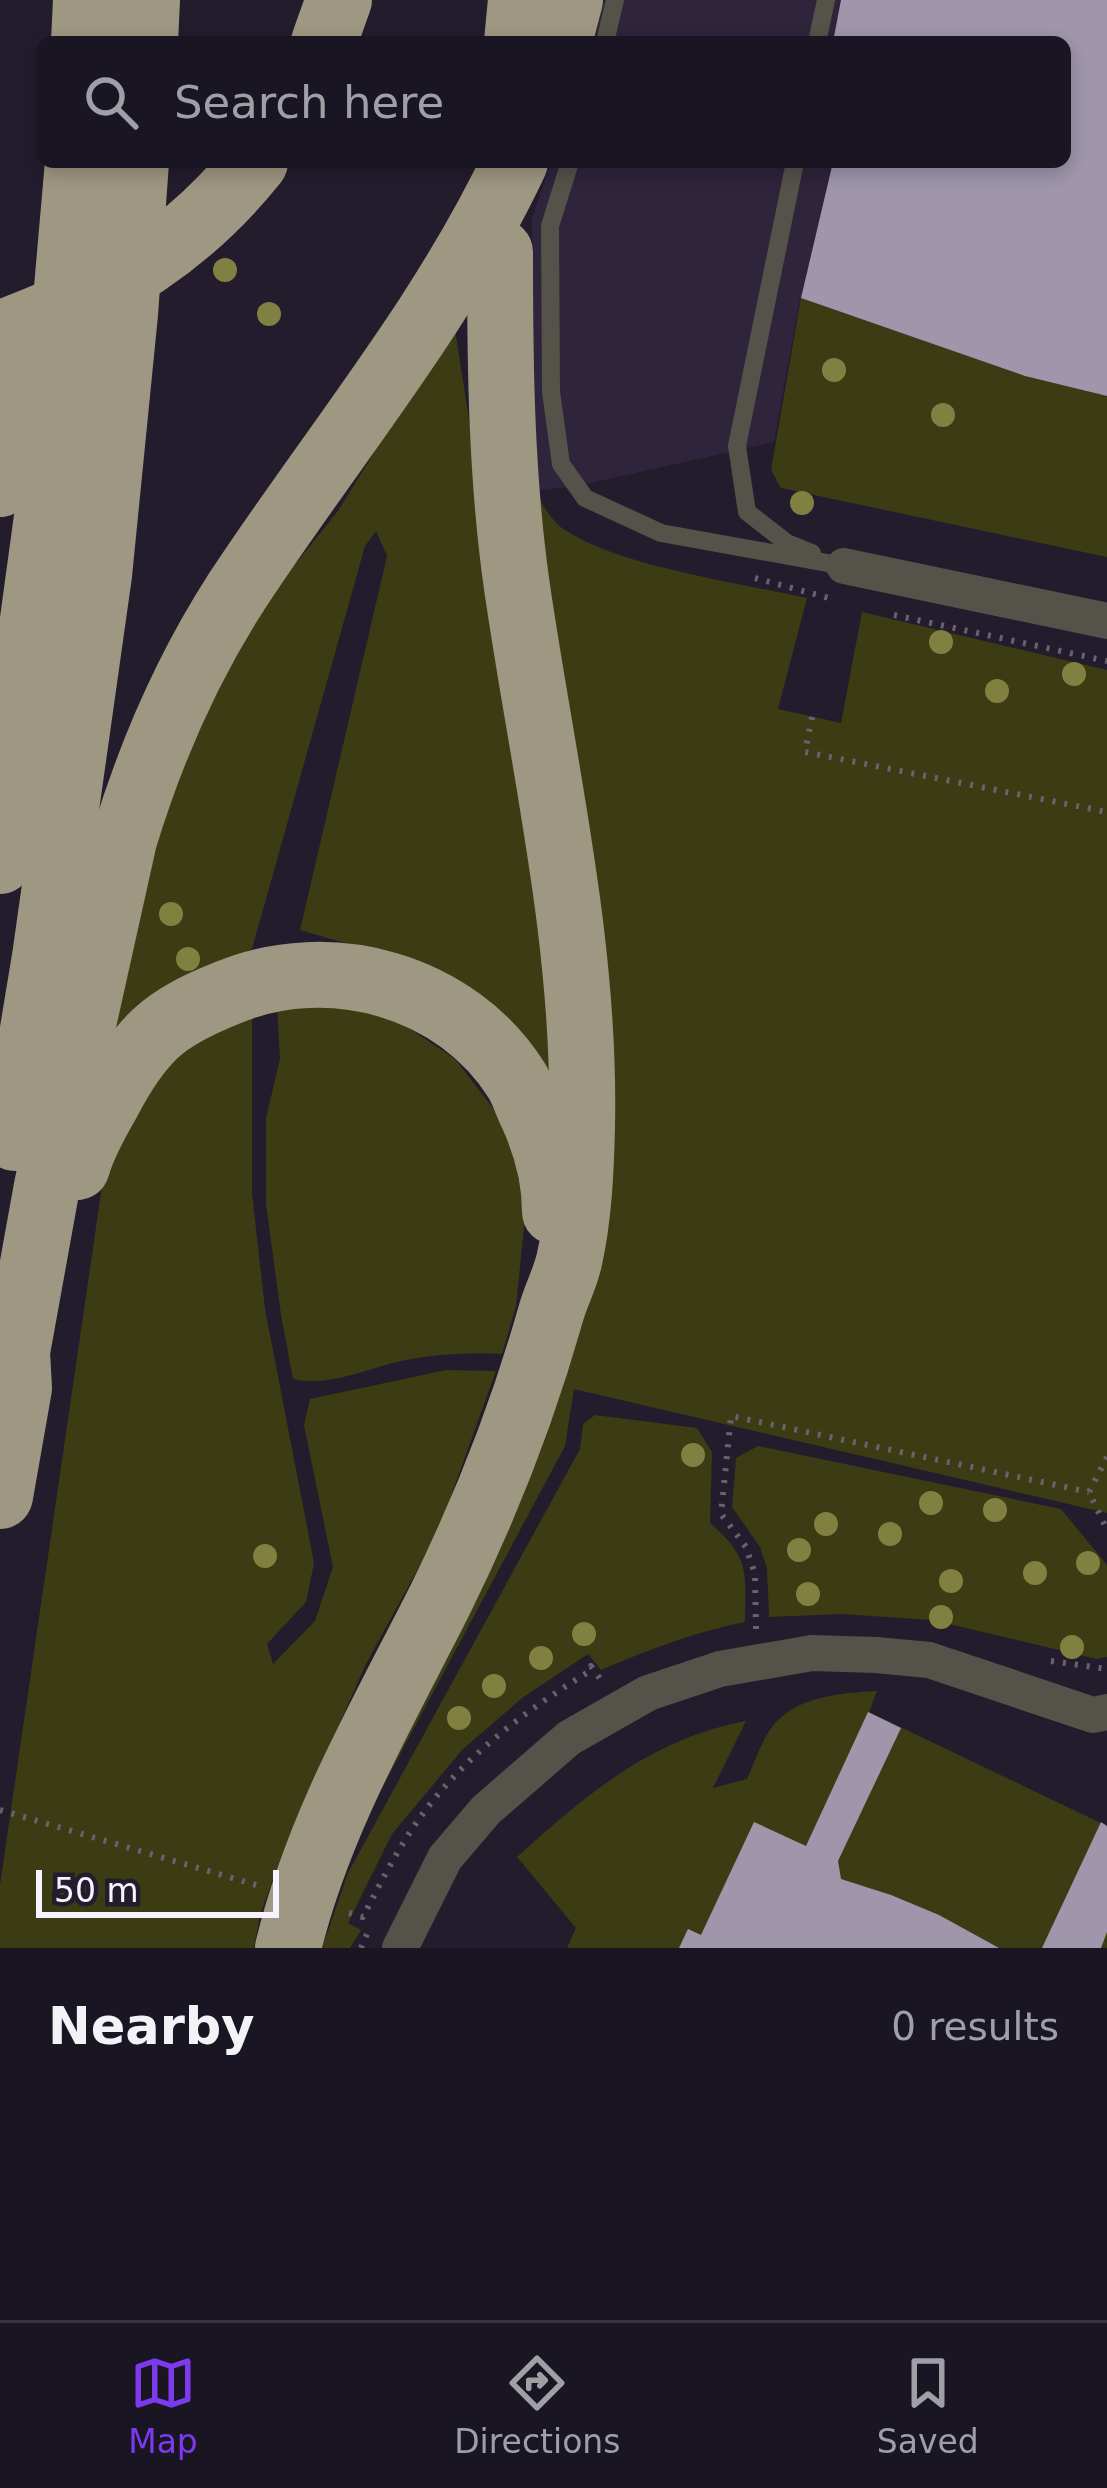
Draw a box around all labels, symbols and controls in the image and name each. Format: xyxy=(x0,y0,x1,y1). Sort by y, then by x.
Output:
search box xyxy=(36,36,1071,168)
icon: search xyxy=(78,69,144,135)
text: Search here xyxy=(174,76,444,129)
scale bar xyxy=(36,1864,279,1917)
text: 50 m xyxy=(54,1871,139,1910)
text: Nearby xyxy=(48,1997,255,2056)
text: 0 results xyxy=(891,2004,1059,2049)
tab: Map xyxy=(128,2350,198,2461)
tab: Directions xyxy=(454,2350,620,2461)
tab: Saved xyxy=(877,2350,979,2461)

